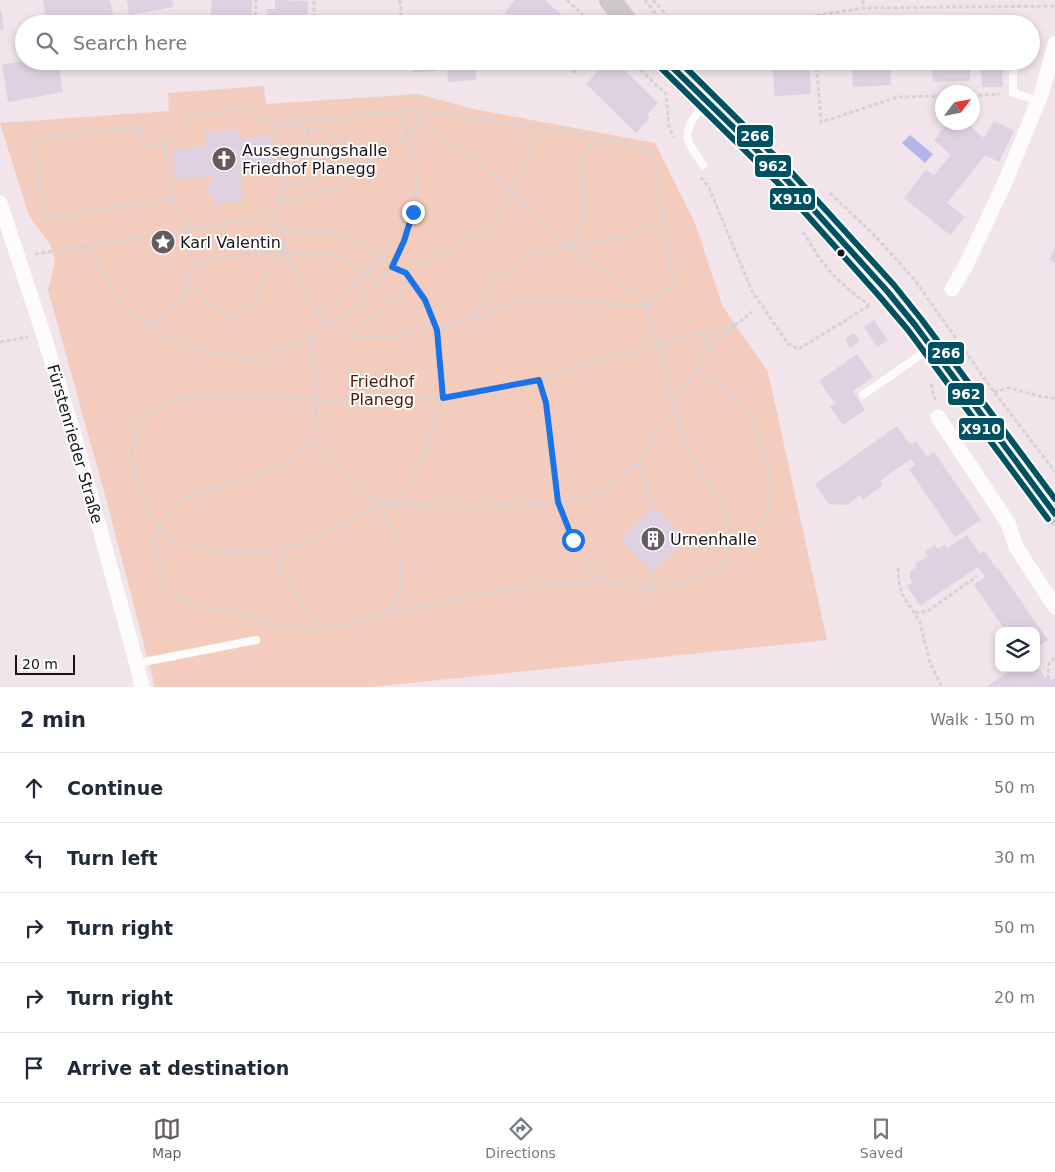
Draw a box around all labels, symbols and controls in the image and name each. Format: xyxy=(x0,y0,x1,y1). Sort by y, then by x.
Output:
search box xyxy=(15,15,1040,70)
icon: search xyxy=(33,29,61,57)
text: Search here xyxy=(73,32,187,54)
north arrow xyxy=(935,85,980,130)
line badge: 266 xyxy=(736,124,774,148)
text: 266 xyxy=(740,128,770,144)
place label: Aussegnungshalle Friedhof Planegg xyxy=(242,141,387,178)
church icon: Aussegnungshalle Friedhof Planegg xyxy=(211,146,237,172)
line badge: 962 xyxy=(754,154,792,178)
text: 962 xyxy=(758,158,788,174)
line badge: X910 xyxy=(769,187,816,211)
text: X910 xyxy=(772,191,812,207)
route end xyxy=(402,201,425,224)
place icon: Karl Valentin xyxy=(150,229,176,255)
place label: Karl Valentin xyxy=(180,233,281,252)
unlabelled marker xyxy=(836,248,846,258)
line badge: 266 xyxy=(927,341,965,365)
text: 266 xyxy=(931,345,961,361)
street label: Fürstenrieder Straße xyxy=(43,362,107,526)
park label: Friedhof Planegg xyxy=(350,372,415,409)
line badge: 962 xyxy=(947,382,985,406)
text: 962 xyxy=(951,386,981,402)
line badge: X910 xyxy=(958,417,1005,441)
text: X910 xyxy=(961,421,1001,437)
building icon: Urnenhalle xyxy=(640,526,666,552)
route start xyxy=(562,529,585,552)
place label: Urnenhalle xyxy=(670,530,757,549)
map controls xyxy=(995,627,1040,672)
button: layers xyxy=(995,627,1040,672)
scale bar xyxy=(15,652,75,675)
text: 20 m xyxy=(22,656,58,672)
text: 2 min xyxy=(20,708,86,732)
text: Walk · 150 m xyxy=(930,710,1035,729)
icon: ahead xyxy=(20,774,48,802)
text: Continue xyxy=(67,777,163,799)
text: 50 m xyxy=(994,778,1035,797)
icon: left xyxy=(20,844,48,872)
text: Turn left xyxy=(67,847,158,869)
text: 30 m xyxy=(994,848,1035,867)
icon: right xyxy=(20,914,48,942)
text: Turn right xyxy=(67,917,173,939)
text: 50 m xyxy=(994,918,1035,937)
icon: right xyxy=(20,984,48,1012)
text: Turn right xyxy=(67,987,173,1009)
text: 20 m xyxy=(994,988,1035,1007)
icon: arrive xyxy=(20,1054,48,1082)
text: Arrive at destination xyxy=(67,1057,289,1079)
tab: Map xyxy=(152,1115,181,1161)
tab: Directions xyxy=(485,1115,556,1161)
tab: Saved xyxy=(860,1115,903,1161)

